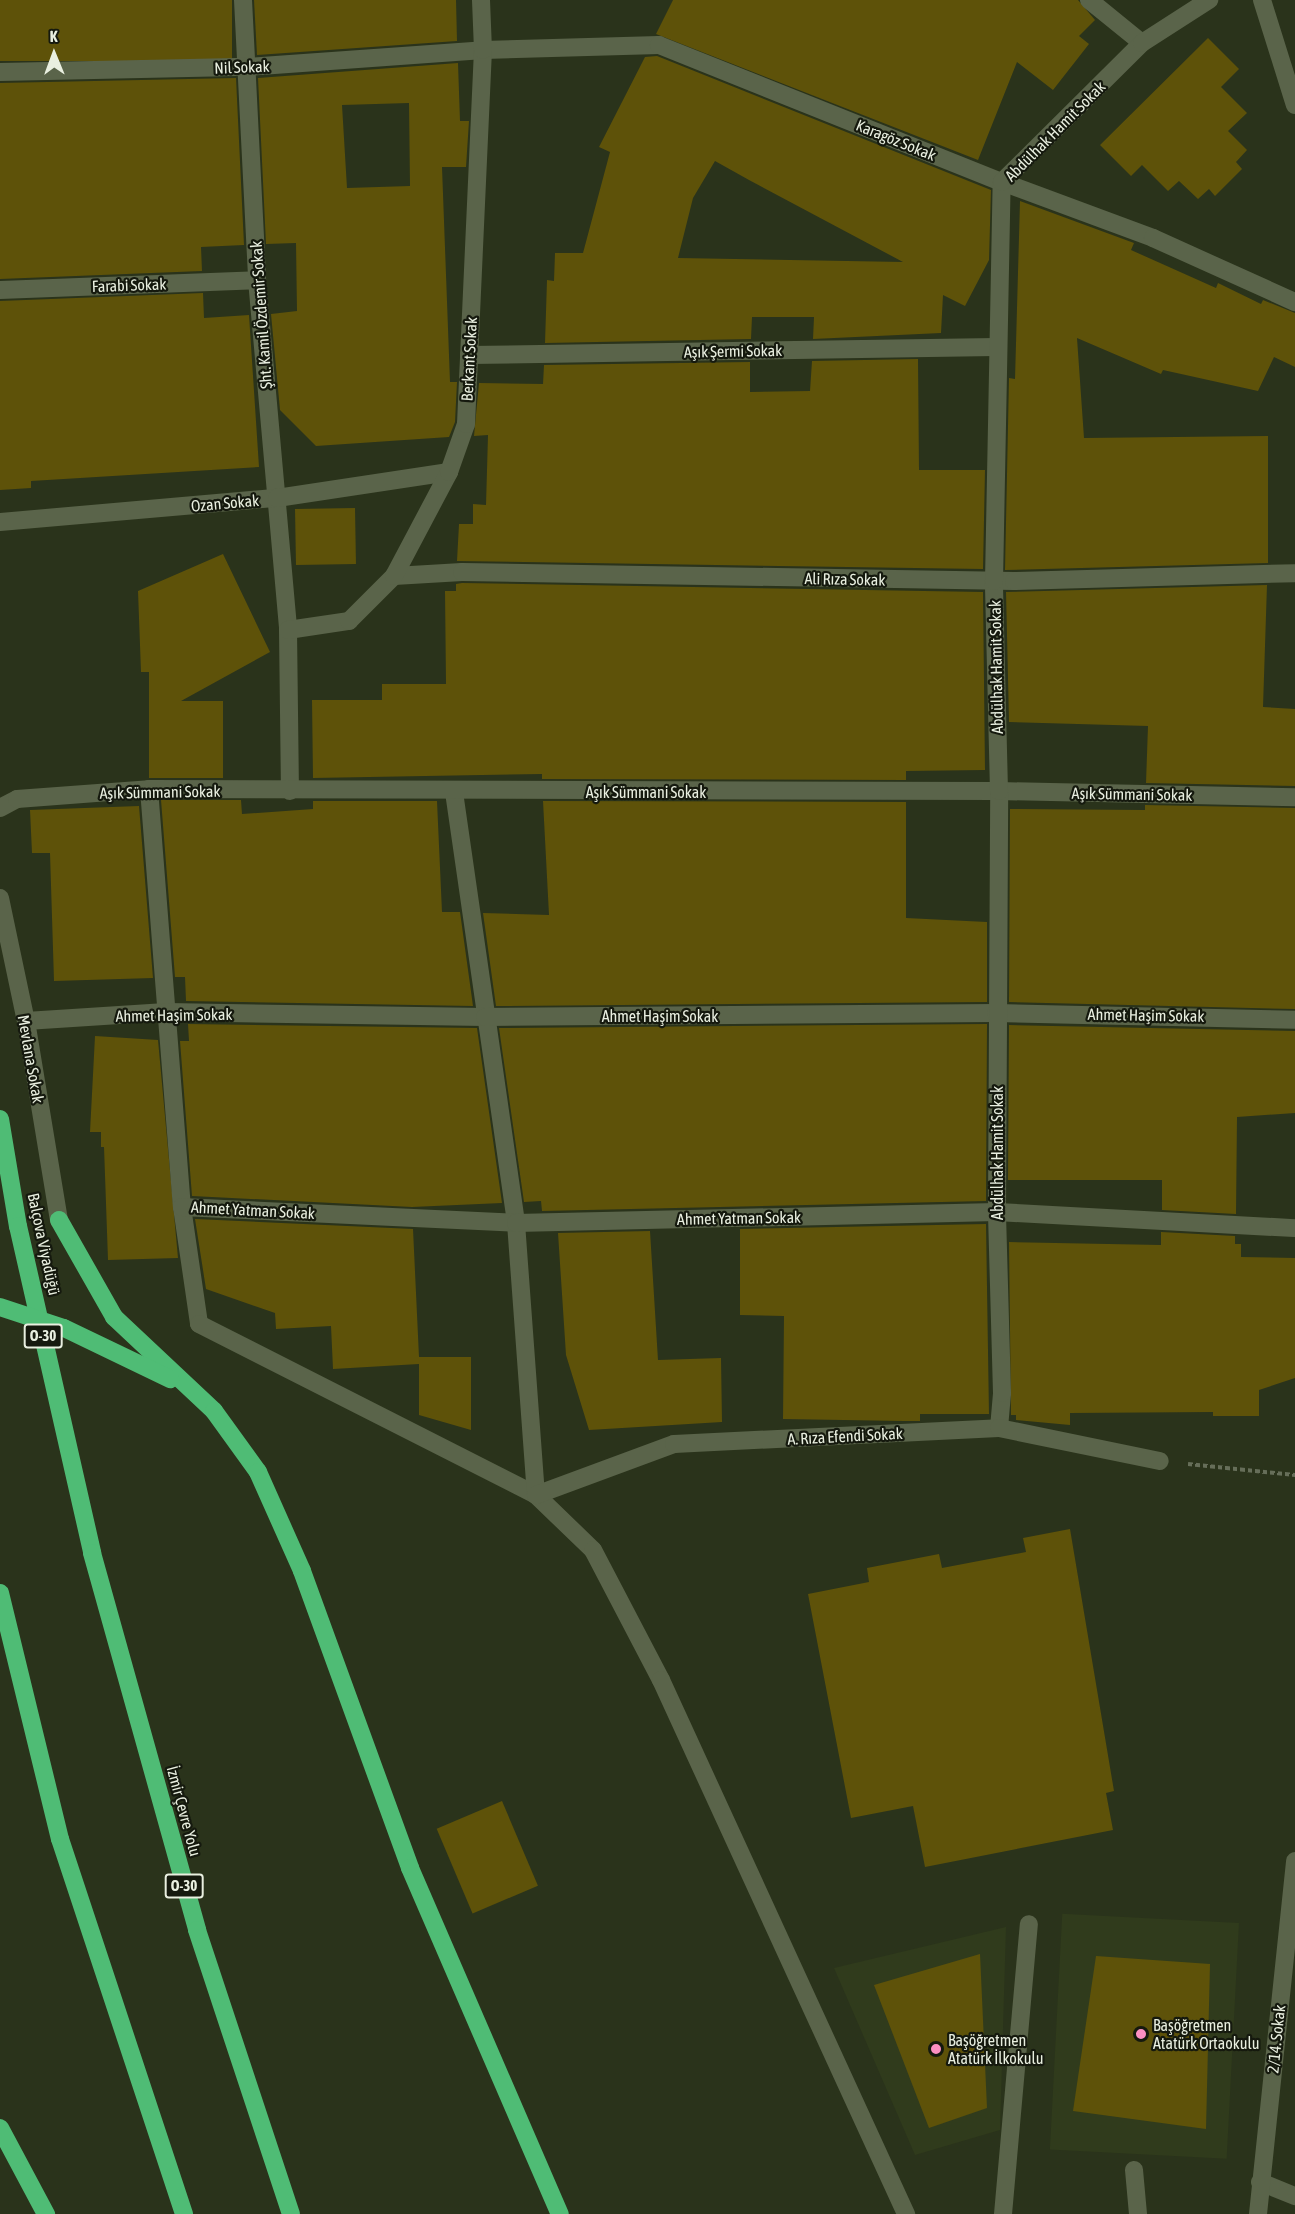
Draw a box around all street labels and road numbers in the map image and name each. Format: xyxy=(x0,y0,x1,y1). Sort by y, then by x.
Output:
street label: Nil Sokak xyxy=(214,56,270,78)
street label: Abdülhak Hamit Sokak xyxy=(1001,77,1109,185)
street label: Karagöz Sokak xyxy=(853,115,939,165)
street label: Şht. Kamil Özdemir Sokak xyxy=(246,240,276,390)
street label: Farabi Sokak xyxy=(91,274,167,296)
street label: Berkant Sokak xyxy=(457,316,481,402)
street label: Aşık Şermi Sokak xyxy=(684,341,782,361)
street label: Ozan Sokak xyxy=(190,490,260,516)
street label: Ali Rıza Sokak xyxy=(804,569,886,589)
street label: Abdülhak Hamit Sokak xyxy=(985,600,1007,734)
street label: Aşık Sümmani Sokak xyxy=(99,781,221,803)
street label: Aşık Sümmani Sokak xyxy=(586,782,706,802)
street label: Aşık Sümmani Sokak xyxy=(1071,783,1193,805)
street label: Ahmet Haşim Sokak xyxy=(115,1004,233,1026)
street label: Ahmet Haşim Sokak xyxy=(1087,1004,1205,1026)
street label: Ahmet Haşim Sokak xyxy=(602,1006,718,1026)
street label: Mevlana Sokak xyxy=(14,1013,48,1105)
street label: Abdülhak Hamit Sokak xyxy=(987,1086,1007,1220)
street label: Balçova Viyadüğü xyxy=(24,1191,64,1297)
street label: Ahmet Yatman Sokak xyxy=(191,1197,315,1223)
street label: Ahmet Yatman Sokak xyxy=(677,1207,801,1229)
road number: O-30 xyxy=(24,1324,63,1348)
street label: A. Rıza Efendi Sokak xyxy=(787,1423,903,1449)
street label: İzmir Çevre Yolu xyxy=(163,1764,205,1858)
road number: O-30 xyxy=(164,1874,204,1898)
street label: 2/14. Sokak xyxy=(1263,2004,1289,2074)

